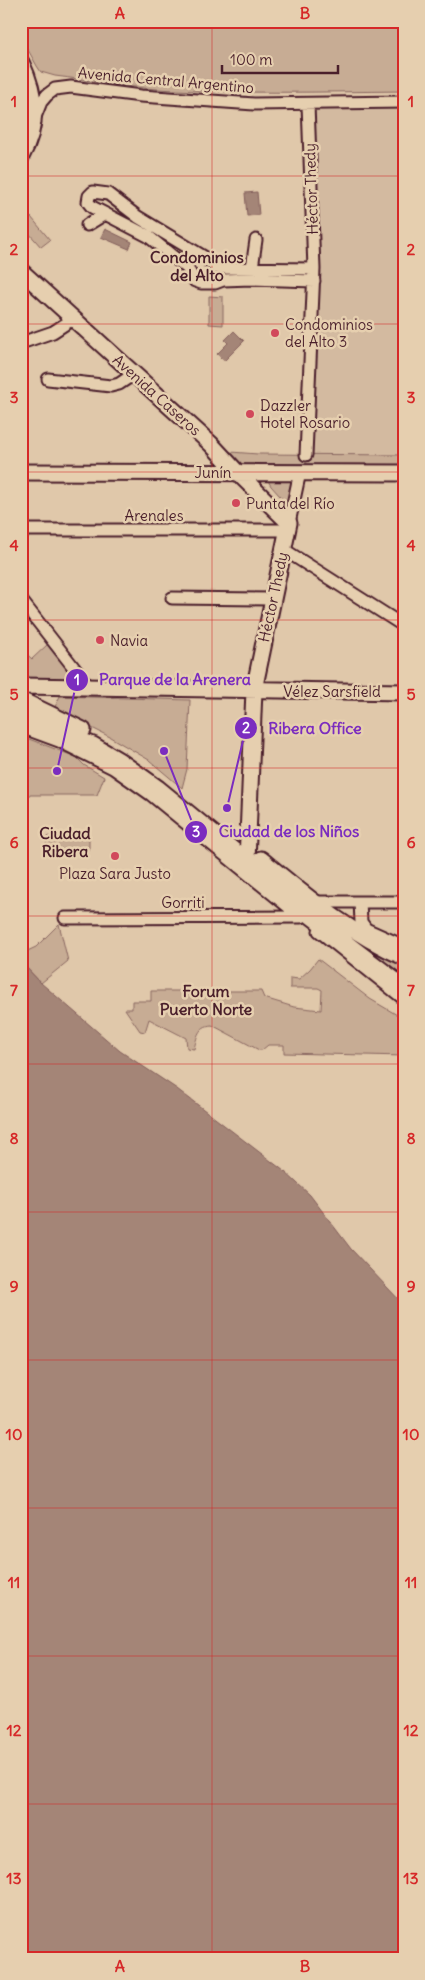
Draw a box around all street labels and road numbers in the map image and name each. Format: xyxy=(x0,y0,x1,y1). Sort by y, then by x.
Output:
street label: Avenida Central Argentino xyxy=(77,63,255,97)
street label: Héctor Thedy xyxy=(300,143,322,235)
street label: Avenida Caseros xyxy=(109,350,205,440)
street label: Junín xyxy=(194,463,232,482)
street label: Arenales xyxy=(125,506,184,525)
street label: Héctor Thedy xyxy=(254,550,292,644)
street label: Vélez Sarsfield xyxy=(283,682,381,701)
street label: Gorriti xyxy=(161,893,205,912)

